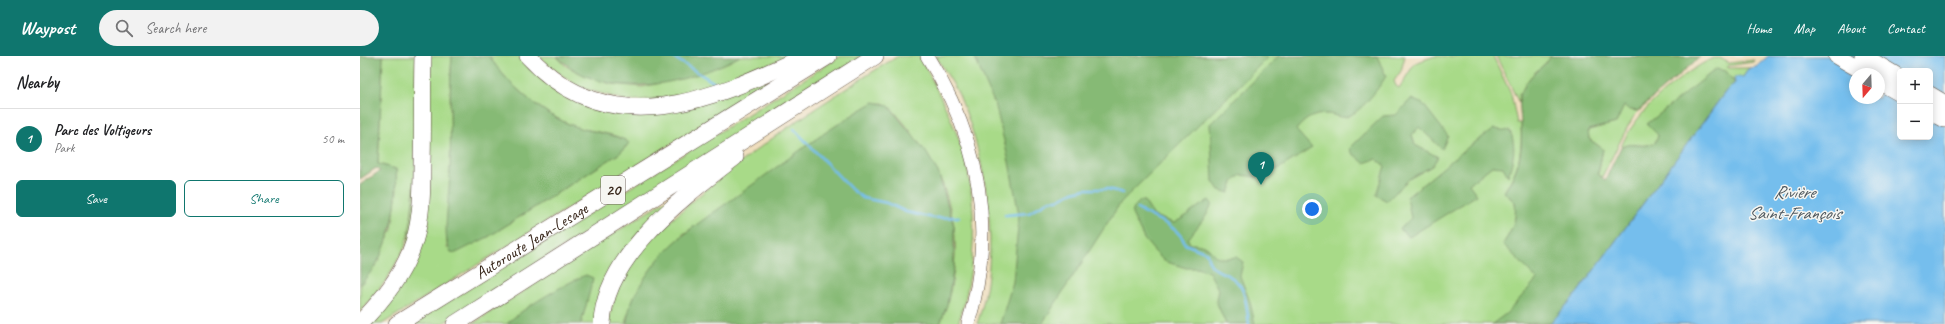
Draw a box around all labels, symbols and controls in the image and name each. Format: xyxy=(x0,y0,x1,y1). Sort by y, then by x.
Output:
search box xyxy=(99,10,379,46)
text: Waypost xyxy=(20,16,75,40)
icon: search xyxy=(113,17,135,39)
text: Search here xyxy=(145,19,206,38)
text: Home xyxy=(1746,20,1772,37)
text: Map xyxy=(1794,20,1815,37)
text: About xyxy=(1837,20,1865,37)
text: Contact xyxy=(1887,20,1925,37)
north arrow xyxy=(1849,68,1885,104)
map controls xyxy=(1897,68,1933,140)
button: + xyxy=(1897,68,1933,104)
text: Nearby xyxy=(16,72,59,93)
button: − xyxy=(1897,104,1933,140)
text: Parc des Voltigeurs xyxy=(54,121,151,140)
text: 1 xyxy=(26,131,32,147)
text: 50 m xyxy=(322,131,344,147)
text: Park xyxy=(54,140,75,156)
pin: 1 xyxy=(1248,152,1274,185)
road number: 20 xyxy=(601,176,625,204)
button: Save xyxy=(16,180,176,217)
button: Share xyxy=(184,180,344,217)
water label: Rivière Saint-François xyxy=(1748,181,1844,224)
street label: Autoroute Jean-Lesage xyxy=(471,197,593,283)
your location xyxy=(1302,199,1322,219)

